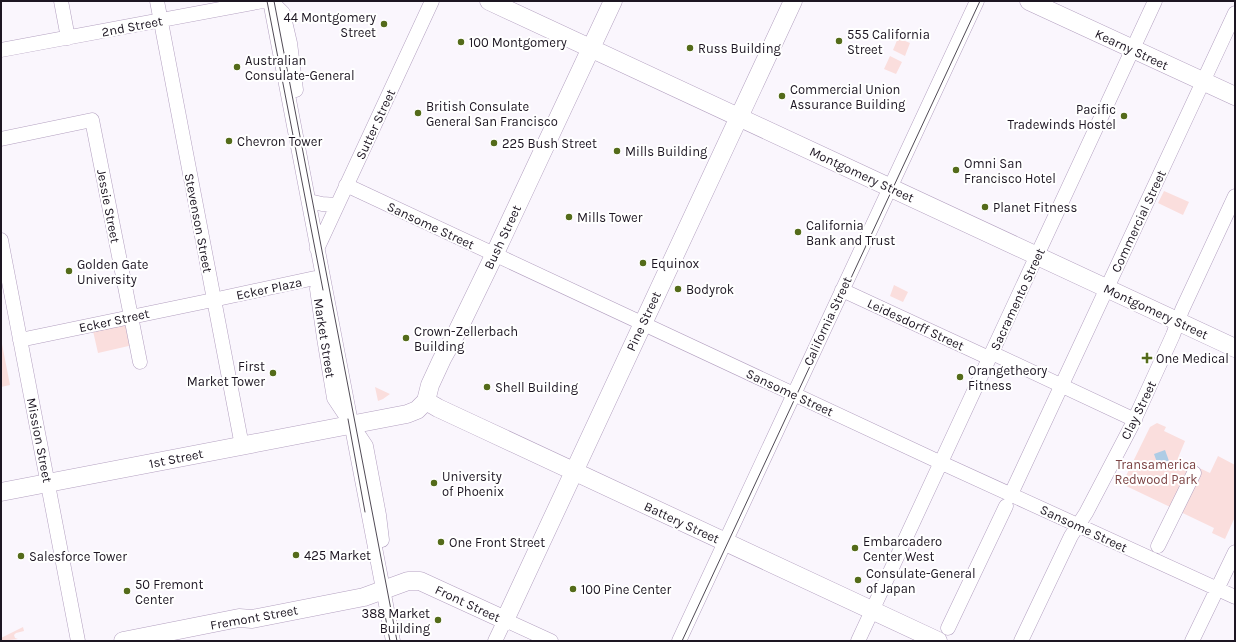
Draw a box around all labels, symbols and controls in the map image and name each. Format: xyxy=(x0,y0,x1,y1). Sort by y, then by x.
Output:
place label: 44 Montgomery Street xyxy=(284,10,376,40)
street label: 2nd Street xyxy=(100,13,164,40)
marker: 44 Montgomery Street xyxy=(379,19,389,29)
street label: Kearny Street xyxy=(1093,26,1171,73)
place label: 555 California Street xyxy=(847,27,930,57)
place label: 100 Montgomery xyxy=(469,35,567,50)
marker: 555 California Street xyxy=(834,36,844,46)
marker: 100 Montgomery xyxy=(456,37,466,47)
place label: Russ Building xyxy=(698,41,781,56)
marker: Russ Building xyxy=(685,43,695,53)
place label: Australian Consulate-General xyxy=(245,53,355,83)
marker: Australian Consulate-General xyxy=(232,62,242,72)
place label: Commercial Union Assurance Building xyxy=(790,82,906,112)
street label: Sutter Street xyxy=(353,87,398,162)
marker: Commercial Union Assurance Building xyxy=(777,91,787,101)
place label: British Consulate General San Francisco xyxy=(426,99,558,129)
place label: Pacific Tradewinds Hostel xyxy=(1008,102,1116,132)
marker: British Consulate General San Francisco xyxy=(413,108,423,118)
marker: Pacific Tradewinds Hostel xyxy=(1119,111,1129,121)
place label: Chevron Tower xyxy=(237,134,322,149)
marker: Chevron Tower xyxy=(224,136,234,146)
place label: 225 Bush Street xyxy=(502,136,597,151)
marker: 225 Bush Street xyxy=(489,138,499,148)
place label: Mills Building xyxy=(625,144,708,159)
street label: Montgomery Street xyxy=(807,144,917,205)
marker: Mills Building xyxy=(612,146,622,156)
place label: Omni San Francisco Hotel xyxy=(964,156,1056,186)
marker: Omni San Francisco Hotel xyxy=(951,165,961,175)
street label: Jessie Street xyxy=(94,168,123,244)
street label: Commercial Street xyxy=(1108,168,1169,275)
street label: Stevenson Street xyxy=(182,172,216,274)
street label: Sansome Street xyxy=(385,199,477,252)
place label: Planet Fitness xyxy=(993,200,1077,215)
street label: Bush Street xyxy=(481,202,524,272)
marker: Planet Fitness xyxy=(980,202,990,212)
place label: Mills Tower xyxy=(577,210,643,225)
marker: Mills Tower xyxy=(564,212,574,222)
place label: California Bank and Trust xyxy=(806,218,895,248)
marker: California Bank and Trust xyxy=(793,227,803,237)
street label: Sacramento Street xyxy=(987,246,1048,353)
place label: Equinox xyxy=(651,256,700,272)
place label: Golden Gate University xyxy=(77,257,149,287)
marker: Equinox xyxy=(638,258,648,268)
marker: Golden Gate University xyxy=(64,266,74,276)
street label: Ecker Plaza xyxy=(235,274,303,303)
street label: California Street xyxy=(800,274,855,368)
street label: Montgomery Street xyxy=(1101,281,1211,342)
place label: Bodyrok xyxy=(686,282,734,297)
marker: Bodyrok xyxy=(673,284,683,294)
street label: Pine Street xyxy=(623,289,664,354)
street label: Leidesdorff Street xyxy=(865,295,967,353)
street label: Market Street xyxy=(311,297,338,379)
street label: Ecker Street xyxy=(78,306,151,335)
place label: Crown-Zellerbach Building xyxy=(414,324,518,354)
marker: Crown-Zellerbach Building xyxy=(401,333,411,343)
place label: One Medical xyxy=(1156,351,1229,366)
marker: One Medical xyxy=(1141,352,1153,364)
place label: First Market Tower xyxy=(187,359,265,389)
place label: Orangetheory Fitness xyxy=(968,363,1047,393)
street label: Sansome Street xyxy=(744,366,836,419)
marker: First Market Tower xyxy=(268,368,278,378)
marker: Orangetheory Fitness xyxy=(955,372,965,382)
street label: Clay Street xyxy=(1118,378,1159,442)
place label: Shell Building xyxy=(495,380,579,395)
marker: Shell Building xyxy=(482,382,492,392)
street label: Mission Street xyxy=(24,396,55,484)
street label: 1st Street xyxy=(148,446,205,471)
park label: Transamerica Redwood Park xyxy=(1114,457,1198,487)
place label: University of Phoenix xyxy=(442,469,504,499)
marker: University of Phoenix xyxy=(429,478,439,488)
street label: Battery Street xyxy=(642,498,722,546)
street label: Sansome Street xyxy=(1038,502,1130,555)
place label: Embarcadero Center West xyxy=(863,534,942,564)
place label: One Front Street xyxy=(449,535,545,550)
marker: One Front Street xyxy=(436,537,446,547)
marker: Embarcadero Center West xyxy=(850,543,860,553)
place label: 425 Market xyxy=(304,548,371,563)
place label: Salesforce Tower xyxy=(29,549,127,564)
marker: 425 Market xyxy=(291,550,301,560)
marker: Salesforce Tower xyxy=(16,551,26,561)
place label: Consulate-General of Japan xyxy=(866,566,976,596)
marker: Consulate-General of Japan xyxy=(853,575,863,585)
place label: 50 Fremont Center xyxy=(135,577,203,607)
street label: Front Street xyxy=(433,582,503,625)
place label: 100 Pine Center xyxy=(581,582,672,597)
marker: 100 Pine Center xyxy=(568,584,578,594)
marker: 50 Fremont Center xyxy=(122,586,132,596)
street label: Fremont Street xyxy=(209,602,299,633)
place label: 388 Market Building xyxy=(362,606,431,636)
marker: 388 Market Building xyxy=(433,615,443,625)

